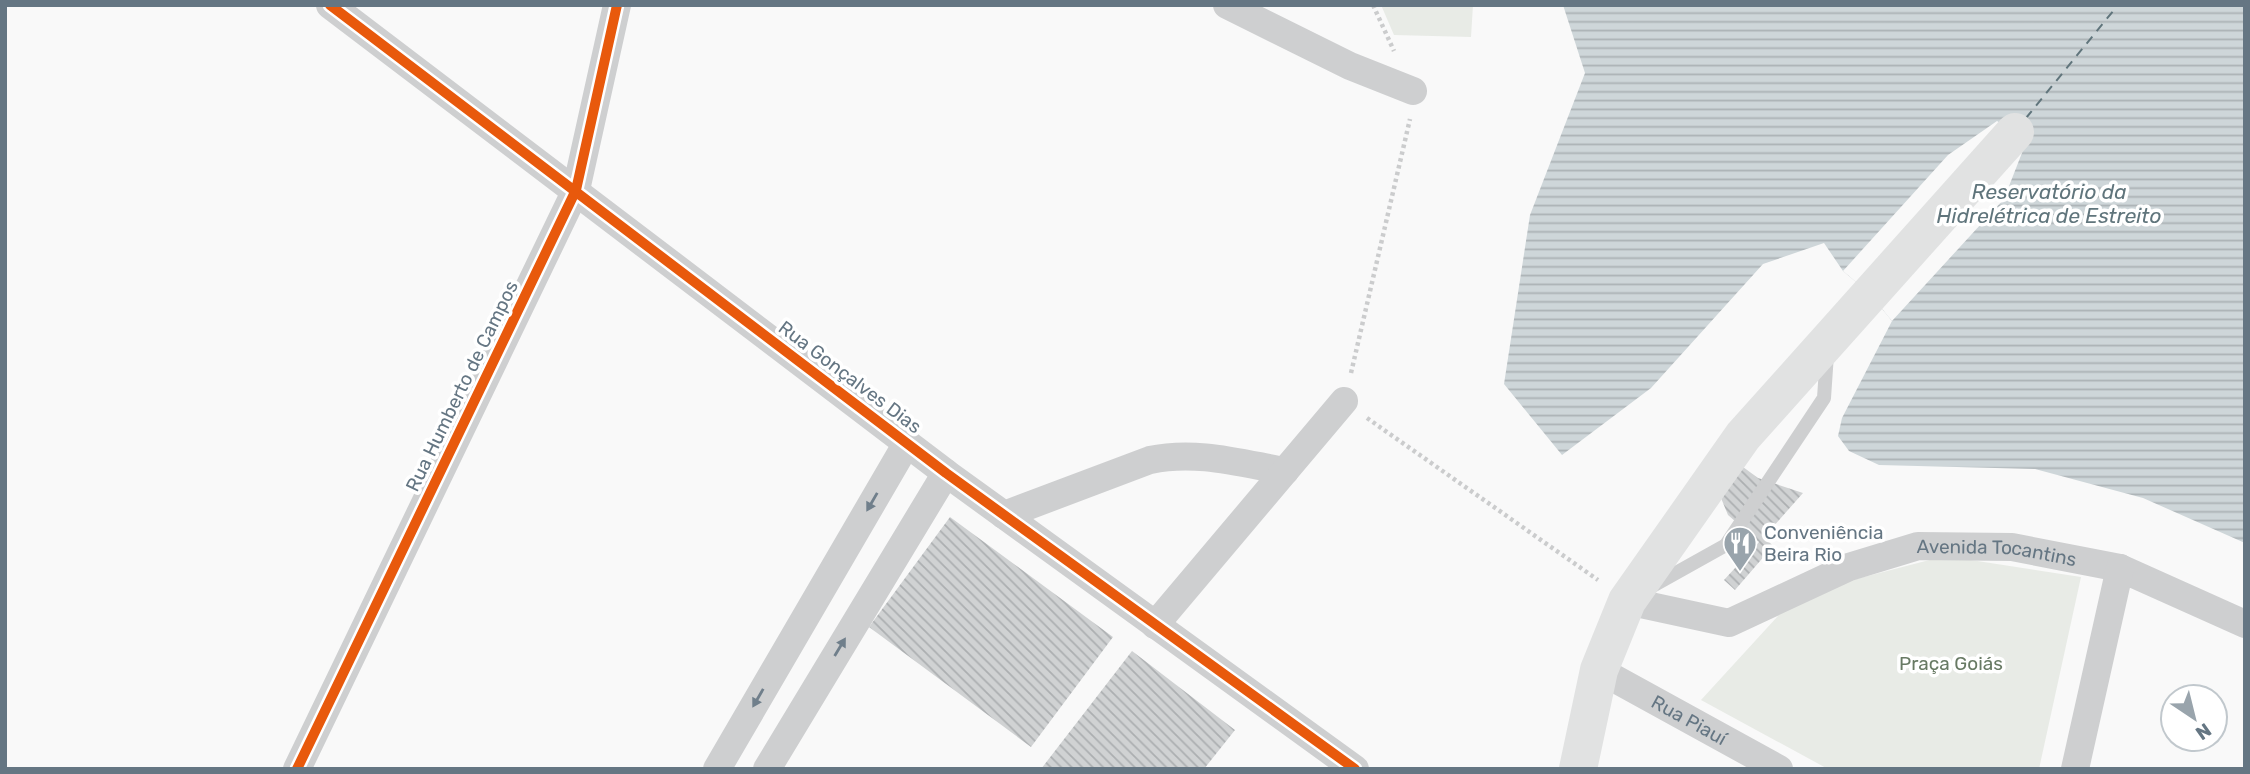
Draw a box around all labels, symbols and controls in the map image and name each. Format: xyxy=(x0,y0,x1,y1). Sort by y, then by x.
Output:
water label: Reservatório da Hidrelétrica de Estreito xyxy=(1937,179,2161,228)
street label: Rua Humberto de Campos xyxy=(401,277,523,495)
street label: Rua Gonçalves Dias xyxy=(774,316,926,438)
one-way arrow xyxy=(866,492,878,511)
place label: Conveniência Beira Rio xyxy=(1764,521,1883,566)
restaurant icon: Conveniência Beira Rio xyxy=(1721,524,1759,573)
street label: Avenida Tocantins xyxy=(1917,534,2079,571)
one-way arrow xyxy=(834,638,847,657)
park label: Praça Goiás xyxy=(1899,652,2003,675)
north arrow xyxy=(2159,683,2229,753)
one-way arrow xyxy=(752,689,764,708)
street label: Rua Piauí xyxy=(1648,690,1732,750)
text: N xyxy=(2191,718,2216,745)

